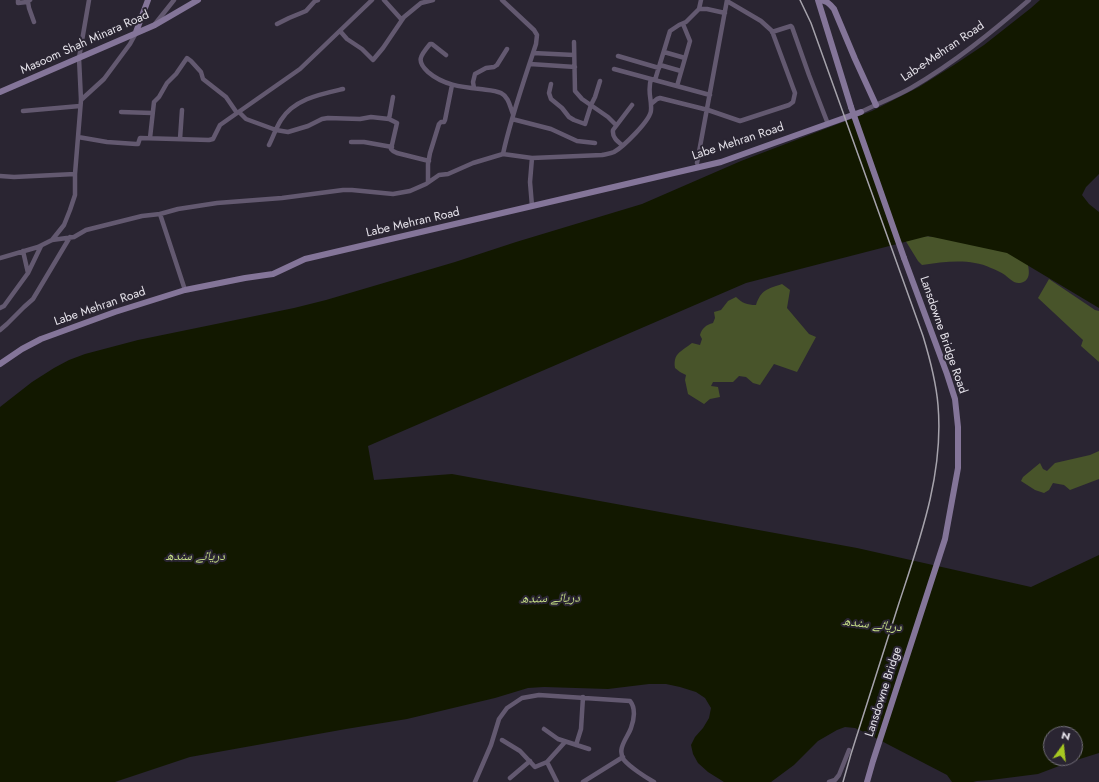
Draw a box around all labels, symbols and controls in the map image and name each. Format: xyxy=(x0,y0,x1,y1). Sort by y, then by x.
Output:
street label: Masoom Shah Minara Road xyxy=(18,8,152,78)
street label: Lab-e-Mehran Road xyxy=(899,19,987,85)
street label: Labe Mehran Road xyxy=(690,120,786,164)
street label: Labe Mehran Road xyxy=(365,205,461,241)
street label: Lansdowne Bridge Road xyxy=(916,274,970,396)
street label: Labe Mehran Road xyxy=(52,285,148,329)
water label: دریائے سندھ xyxy=(165,549,225,565)
water label: دریائے سندھ xyxy=(520,591,580,607)
water label: دریائے سندھ xyxy=(842,614,902,636)
street label: Lansdowne Bridge xyxy=(863,645,905,739)
north arrow xyxy=(1043,726,1083,766)
text: N xyxy=(1060,727,1072,744)

